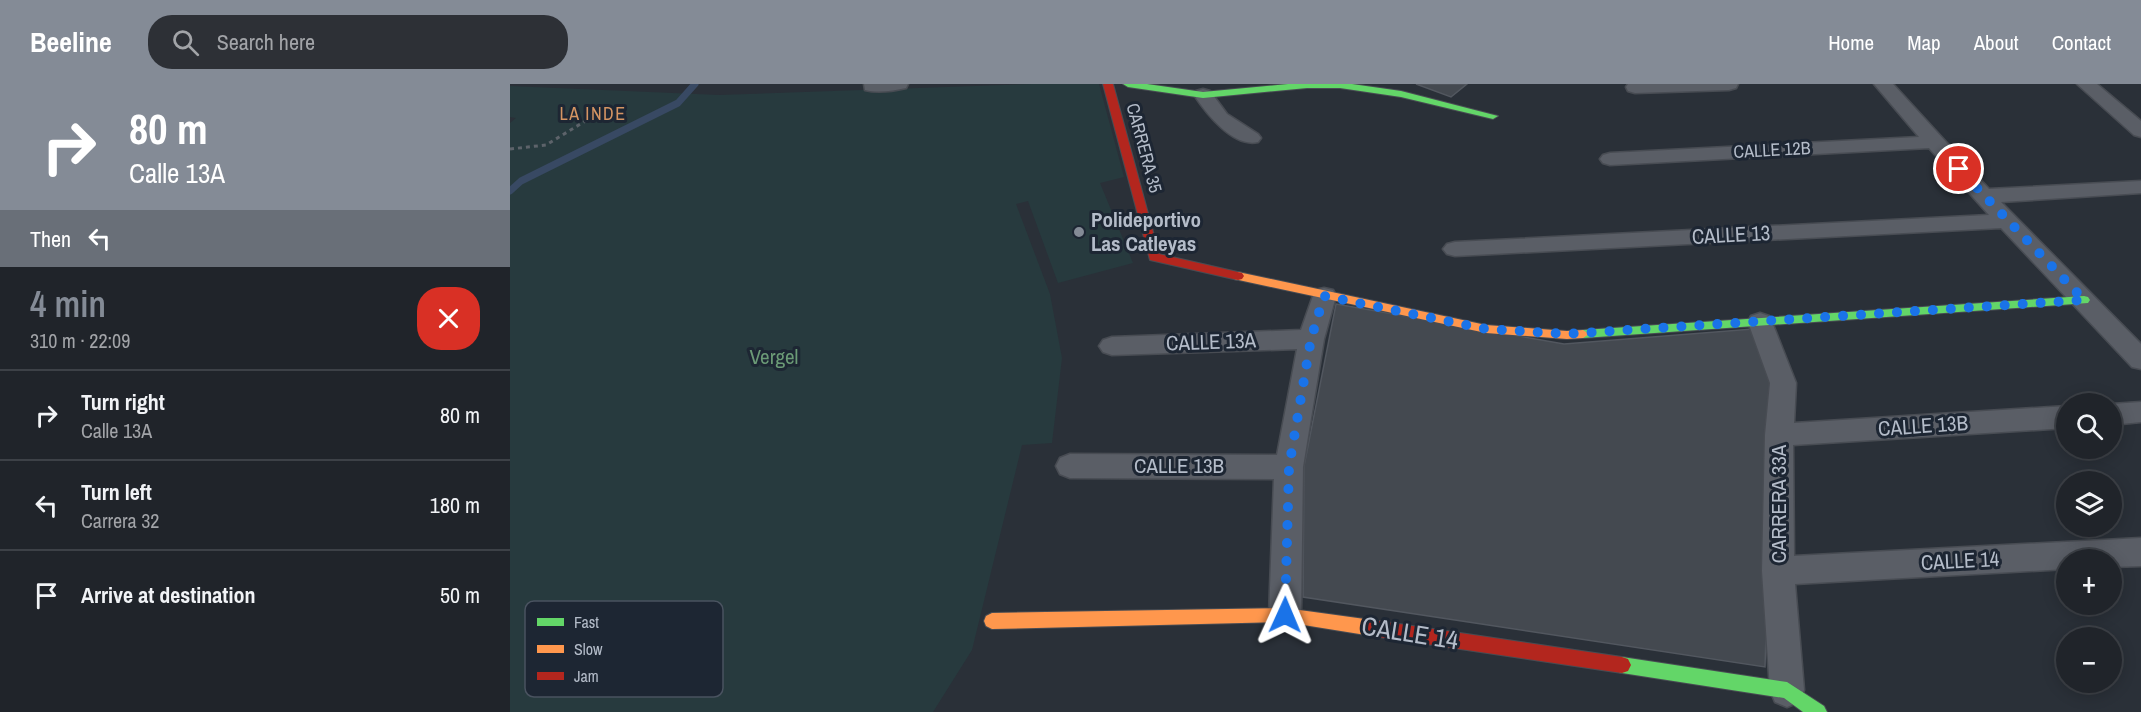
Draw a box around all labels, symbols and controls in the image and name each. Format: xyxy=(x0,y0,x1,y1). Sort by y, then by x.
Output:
search box xyxy=(148,15,568,69)
text: Beeline xyxy=(30,23,112,61)
icon: search xyxy=(169,26,202,59)
text: Search here xyxy=(217,27,315,57)
text: Home xyxy=(1828,28,1874,57)
text: Map xyxy=(1907,28,1941,57)
text: About xyxy=(1974,28,2019,57)
text: Contact xyxy=(2052,28,2111,57)
street label: CARRERA 35 xyxy=(1121,100,1168,195)
text: 80 m xyxy=(129,101,208,157)
district label: LA INDE xyxy=(559,101,627,126)
icon: right xyxy=(30,108,108,186)
street label: CALLE 12B xyxy=(1733,135,1811,164)
pin xyxy=(1933,143,1984,194)
icon: arrive xyxy=(1942,152,1975,185)
text: Calle 13A xyxy=(129,155,225,191)
place label: Polideportivo Las Catleyas xyxy=(1091,205,1201,258)
street label: CALLE 13 xyxy=(1691,218,1771,251)
icon: left xyxy=(83,222,116,255)
text: Then xyxy=(30,224,71,254)
marker: Polideportivo Las Catleyas xyxy=(1072,225,1086,239)
text: 4 min xyxy=(30,280,106,328)
button: close xyxy=(417,287,480,350)
street label: CALLE 13A xyxy=(1166,325,1257,358)
text: 310 m · 22:09 xyxy=(30,327,130,354)
park label: Vergel xyxy=(750,342,798,371)
text: Turn right xyxy=(81,387,165,417)
map controls xyxy=(2056,393,2122,693)
button: search xyxy=(2056,393,2122,459)
icon: right xyxy=(30,399,63,432)
text: 80 m xyxy=(440,400,480,430)
street label: CALLE 13B xyxy=(1877,408,1969,443)
text: Calle 13A xyxy=(81,417,152,444)
street label: CARRERA 33A xyxy=(1764,444,1793,563)
street label: CALLE 13B xyxy=(1134,451,1224,480)
button: layers xyxy=(2056,471,2122,537)
text: Turn left xyxy=(81,477,152,507)
icon: left xyxy=(30,489,63,522)
text: 180 m xyxy=(430,490,480,520)
text: Carrera 32 xyxy=(81,507,159,534)
street label: CALLE 14 xyxy=(1920,544,2000,577)
button: + xyxy=(2056,549,2122,615)
icon: arrive xyxy=(30,579,63,612)
text: Arrive at destination xyxy=(81,580,255,610)
text: 50 m xyxy=(440,580,480,610)
position arrow xyxy=(1253,583,1317,647)
legend xyxy=(525,601,723,697)
street label: CALLE 14 xyxy=(1359,608,1461,657)
text: Fast xyxy=(574,611,599,633)
button: − xyxy=(2056,627,2122,693)
text: Slow xyxy=(574,638,603,660)
text: Jam xyxy=(574,665,599,687)

